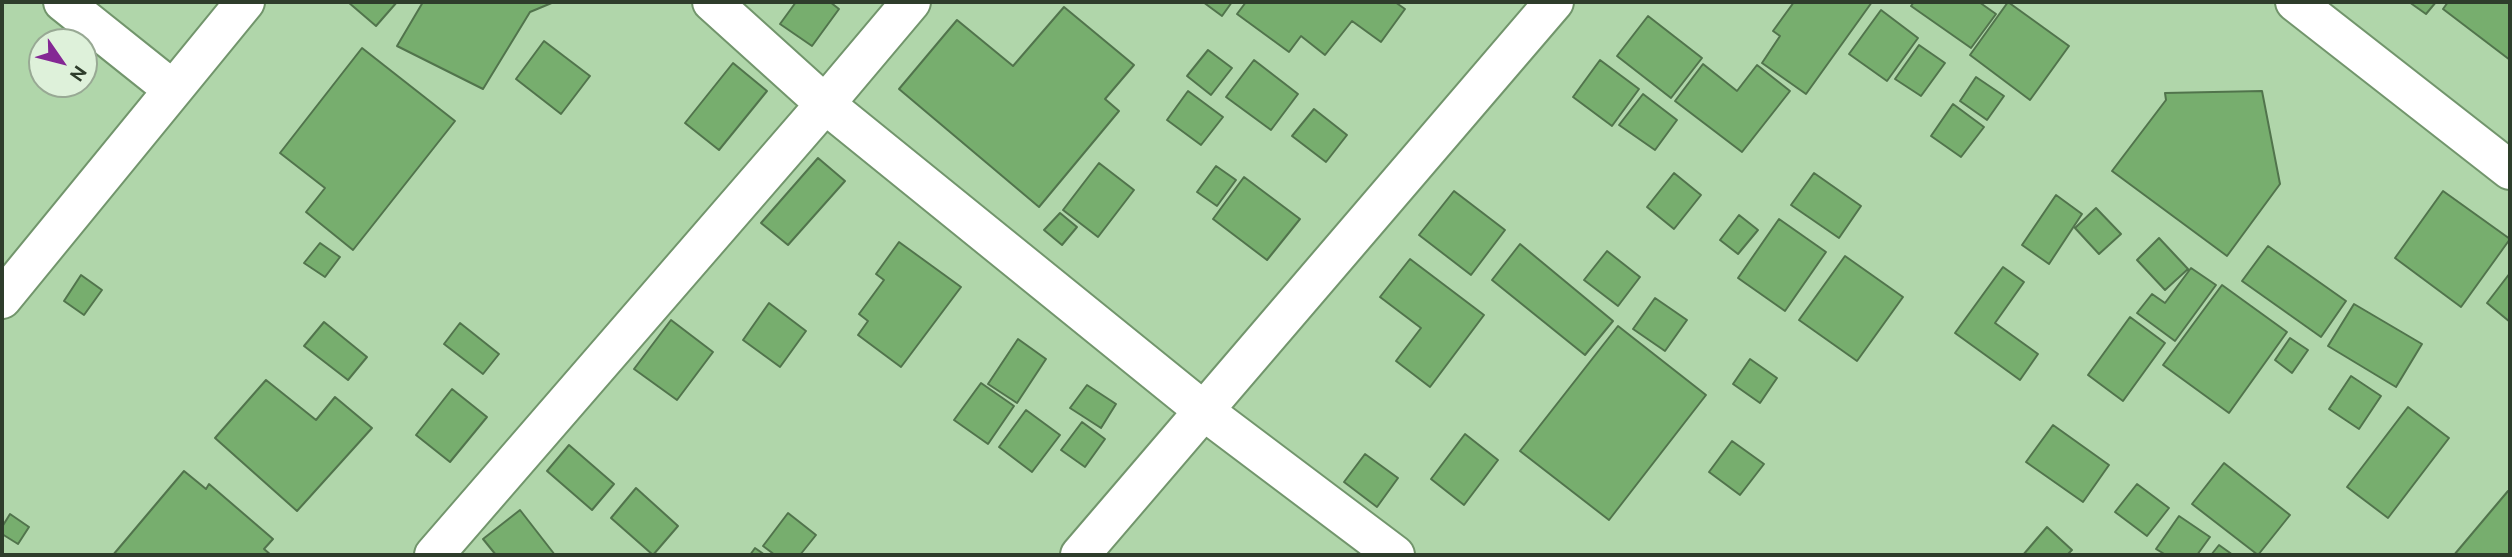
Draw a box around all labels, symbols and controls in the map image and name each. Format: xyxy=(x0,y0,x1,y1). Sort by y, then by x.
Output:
north arrow xyxy=(28,28,98,98)
text: N xyxy=(65,62,92,86)

